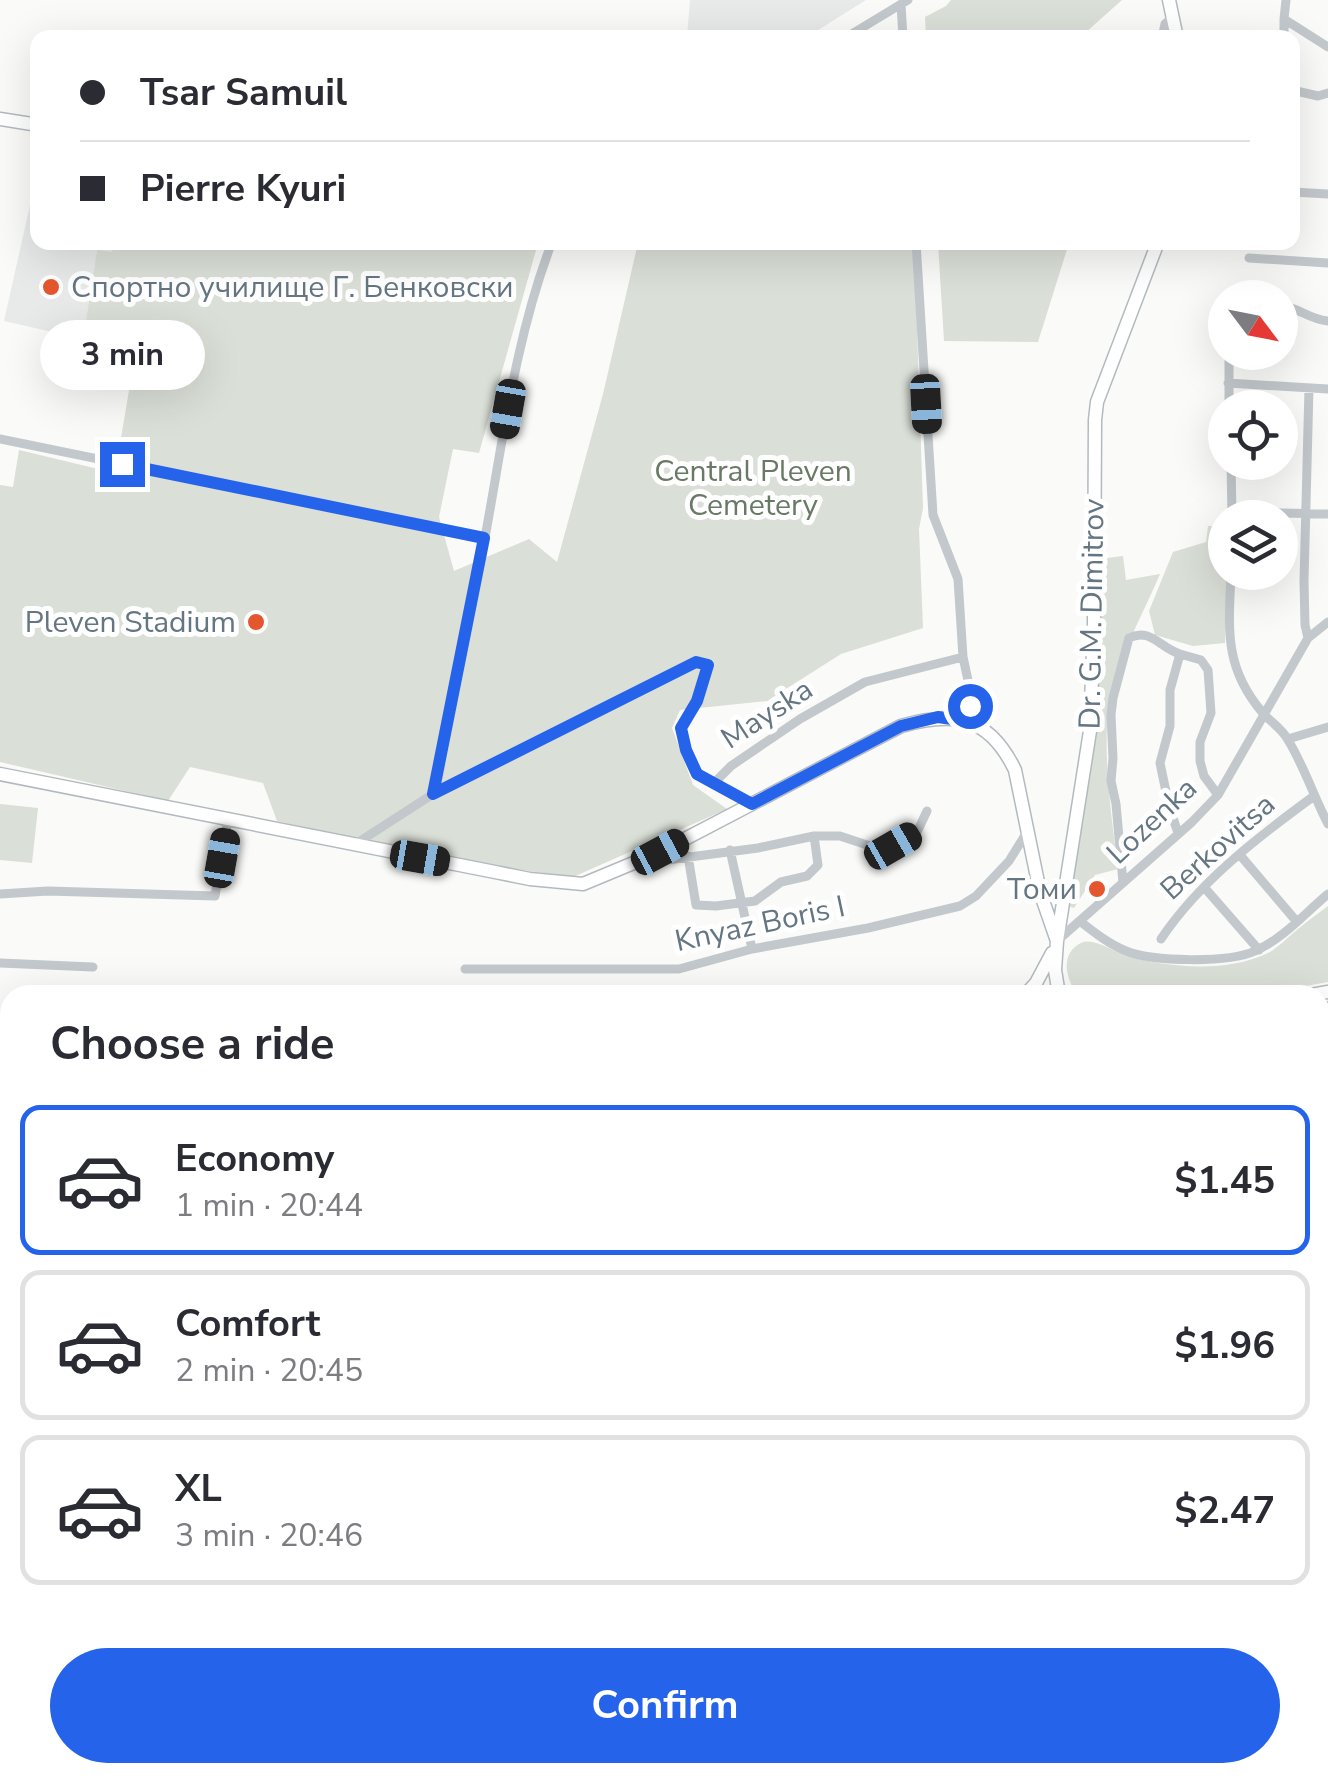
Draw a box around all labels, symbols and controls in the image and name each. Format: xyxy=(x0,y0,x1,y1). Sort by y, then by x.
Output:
text: Tsar Samuil xyxy=(140,67,347,118)
text: Pierre Kyuri xyxy=(140,163,346,214)
place label: Спортно училище Г. Бенковски xyxy=(71,267,513,308)
marker: Спортно училище Г. Бенковски xyxy=(40,276,62,298)
north arrow xyxy=(1208,280,1298,370)
map controls xyxy=(1208,280,1298,590)
callout: 3 min xyxy=(39,319,204,389)
text: 3 min xyxy=(81,333,164,376)
car xyxy=(909,373,943,435)
car xyxy=(488,377,528,441)
button: locate xyxy=(1208,390,1298,480)
route end xyxy=(100,442,145,487)
park label: Central Pleven Cemetery xyxy=(654,451,852,526)
street label: Dr. G.M. Dimitrov xyxy=(1069,498,1115,730)
button: layers xyxy=(1208,500,1298,590)
place label: Pleven Stadium xyxy=(25,602,236,643)
marker: Pleven Stadium xyxy=(245,611,267,633)
street label: Mayska xyxy=(713,669,821,759)
route start xyxy=(948,684,993,729)
street label: Lozenka xyxy=(1098,769,1206,873)
street label: Berkovitsa xyxy=(1152,784,1284,910)
car xyxy=(860,818,926,874)
car xyxy=(626,825,694,879)
car xyxy=(202,826,242,890)
car xyxy=(388,838,452,878)
place label: Томи xyxy=(1007,869,1077,910)
marker: Томи xyxy=(1086,878,1108,900)
street label: Knyaz Boris I xyxy=(671,886,849,962)
text: Choose a ride xyxy=(50,1014,335,1075)
text: Economy xyxy=(175,1133,334,1184)
icon: car xyxy=(55,1135,145,1225)
text: $1.45 xyxy=(1174,1155,1275,1206)
text: 1 min · 20:44 xyxy=(175,1184,363,1227)
text: Comfort xyxy=(175,1298,320,1349)
icon: car xyxy=(55,1300,145,1390)
text: $1.96 xyxy=(1174,1320,1275,1371)
text: 2 min · 20:45 xyxy=(175,1349,363,1392)
text: XL xyxy=(175,1463,222,1514)
icon: car xyxy=(55,1465,145,1555)
text: $2.47 xyxy=(1174,1485,1275,1536)
text: 3 min · 20:46 xyxy=(175,1514,363,1557)
button: Confirm xyxy=(50,1648,1280,1763)

